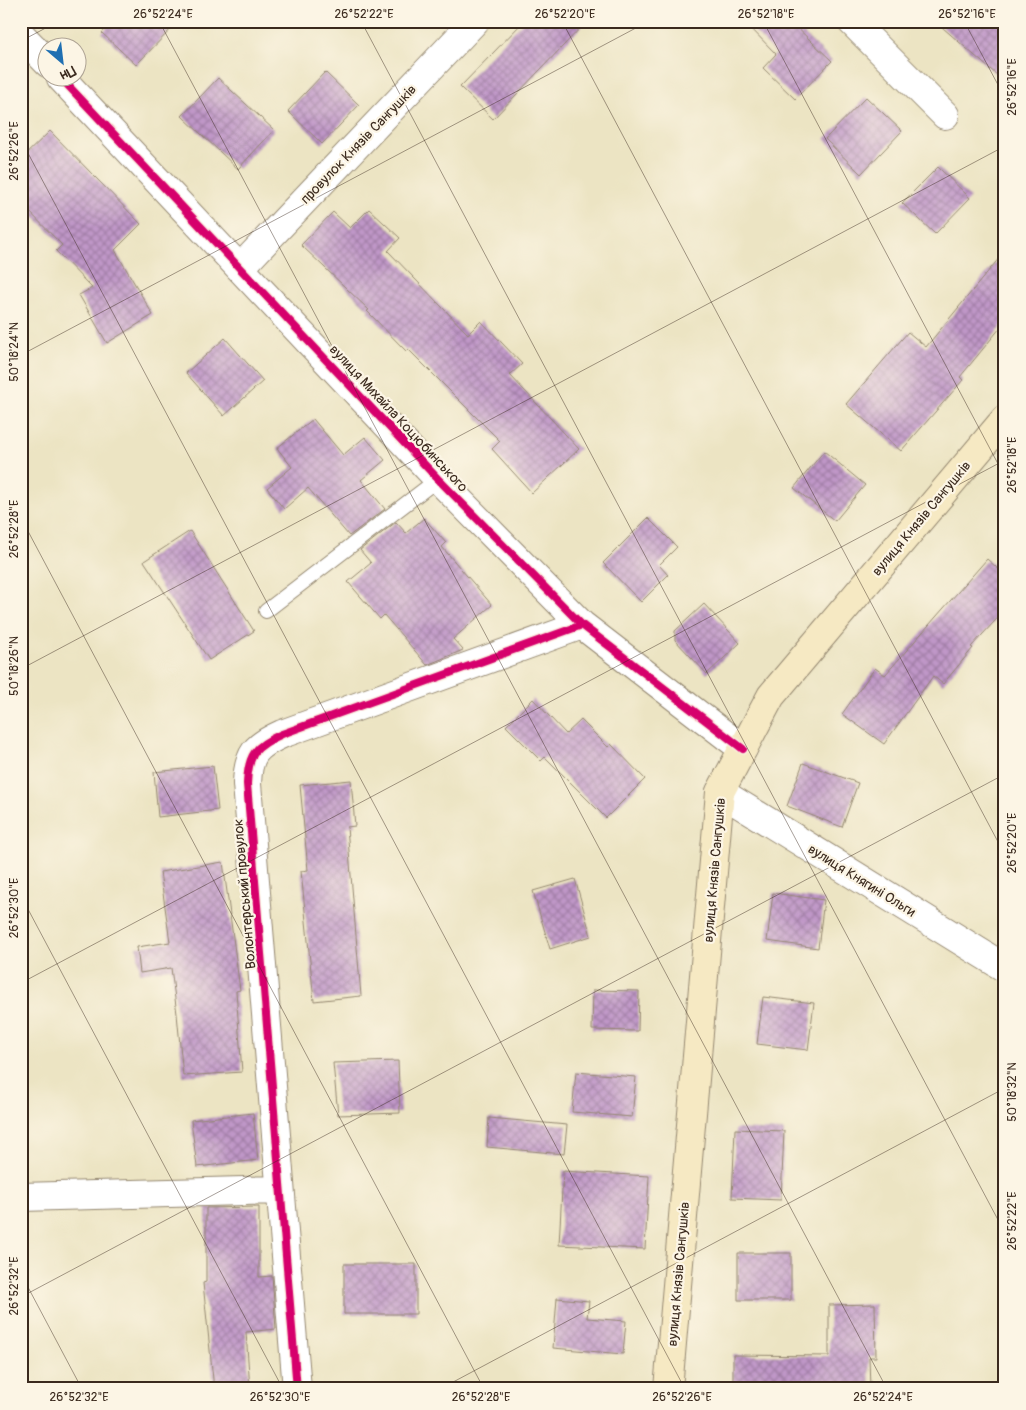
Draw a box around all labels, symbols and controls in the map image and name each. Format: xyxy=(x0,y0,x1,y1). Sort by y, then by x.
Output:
text: 26°52'24"E xyxy=(133,7,193,22)
text: 26°52'22"E xyxy=(334,7,394,22)
text: 26°52'20"E xyxy=(535,7,595,22)
text: 26°52'18"E xyxy=(738,7,794,22)
text: 26°52'16"E xyxy=(938,7,996,22)
north arrow xyxy=(38,38,88,88)
text: 26°52'16"E xyxy=(1005,58,1020,116)
text: Пн xyxy=(57,62,79,84)
street label: провулок Князів Сангушків xyxy=(297,81,420,208)
text: 26°52'26"E xyxy=(7,121,22,181)
text: 50°18'24"N xyxy=(7,322,22,382)
street label: вулиця Михайла Коцюбинського xyxy=(326,341,472,496)
text: 26°52'18"E xyxy=(1005,437,1020,493)
street label: вулиця Князів Сангушків xyxy=(868,457,975,579)
text: 26°52'28"E xyxy=(7,500,22,558)
text: 50°18'26"N xyxy=(7,636,22,696)
street label: вулиця Князів Сангушків xyxy=(700,797,729,943)
text: 26°52'20"E xyxy=(1005,813,1020,873)
street label: Волонтерський провулок xyxy=(229,818,260,970)
street label: вулиця Княгині Ольги xyxy=(805,840,919,920)
text: 26°52'30"E xyxy=(7,878,22,938)
text: 50°18'32"N xyxy=(1005,1062,1020,1122)
text: 26°52'22"E xyxy=(1005,1191,1020,1251)
street label: вулиця Князів Сангушків xyxy=(664,1201,693,1347)
text: 26°52'32"E xyxy=(7,1256,22,1316)
text: 26°52'32"E xyxy=(49,1390,109,1405)
text: 26°52'30"E xyxy=(250,1390,310,1405)
text: 26°52'28"E xyxy=(452,1390,510,1405)
text: 26°52'26"E xyxy=(652,1390,712,1405)
text: 26°52'24"E xyxy=(853,1390,913,1405)

